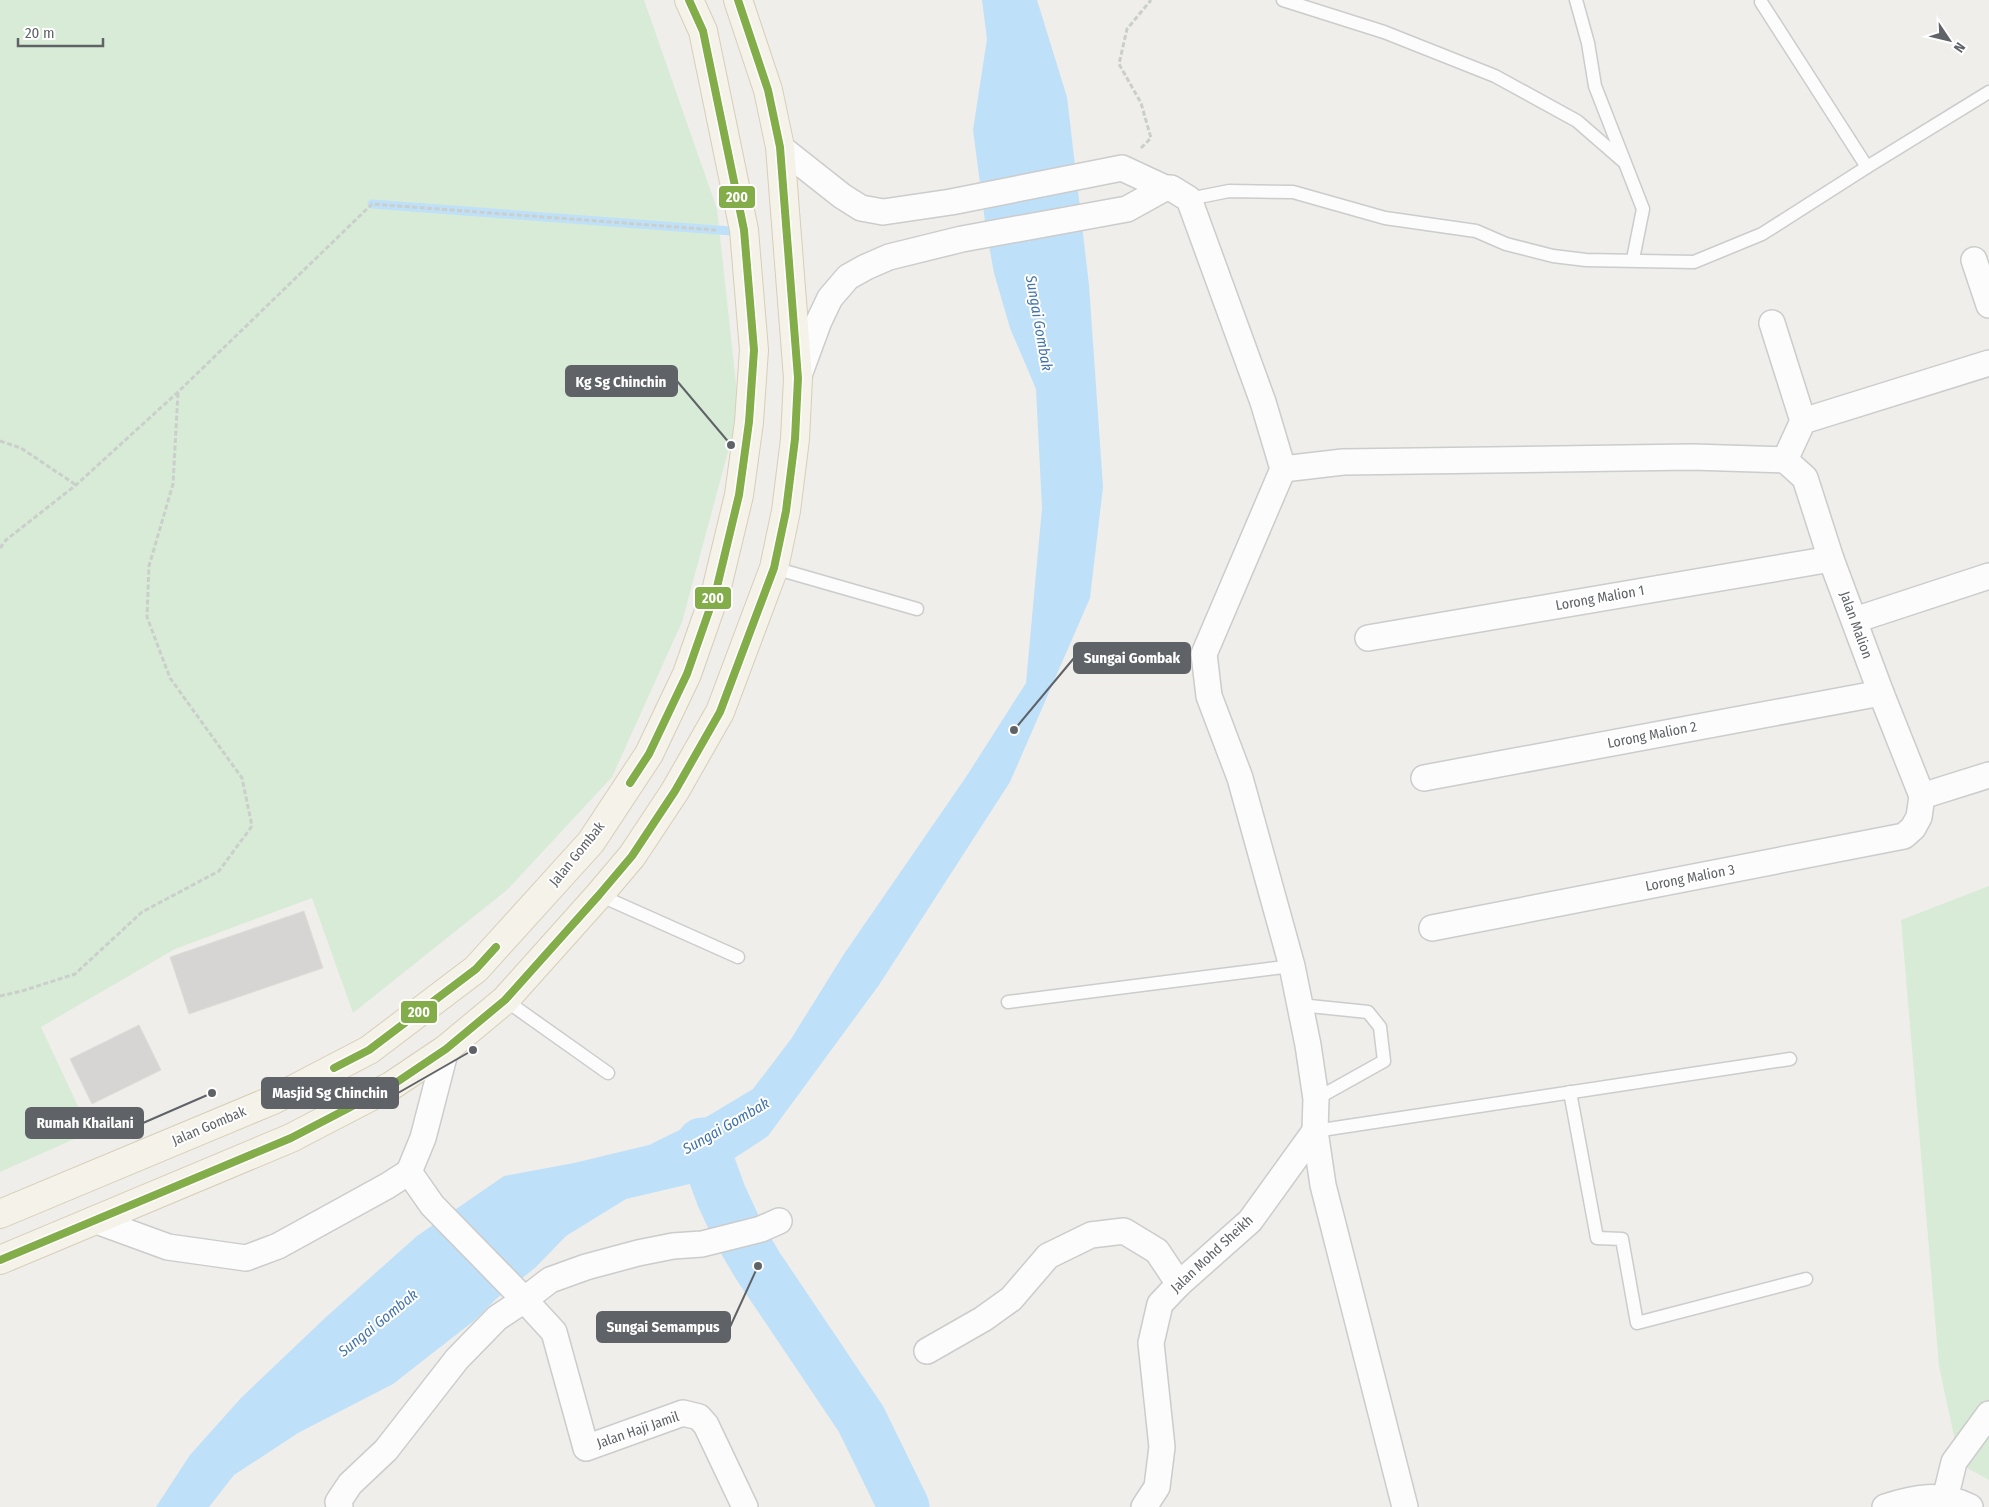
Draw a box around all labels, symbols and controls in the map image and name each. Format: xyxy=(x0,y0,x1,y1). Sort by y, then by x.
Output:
scale bar xyxy=(18,15,102,47)
north arrow xyxy=(1924,15,1974,65)
text: 20 m xyxy=(25,24,55,42)
text: N xyxy=(1950,39,1969,55)
line badge: 200 xyxy=(718,185,756,209)
text: 200 xyxy=(725,189,748,206)
water label: Sungai Gombak xyxy=(1022,273,1056,373)
callout: Kg Sg Chinchin xyxy=(566,366,677,396)
text: Kg Sg Chinchin xyxy=(576,373,667,391)
street label: Lorong Malion 1 xyxy=(1554,582,1646,614)
line badge: 200 xyxy=(694,586,732,610)
street label: Jalan Malion xyxy=(1836,589,1876,661)
text: 200 xyxy=(701,590,724,607)
callout: Sungai Gombak xyxy=(1074,643,1190,673)
text: Sungai Gombak xyxy=(1084,649,1181,667)
street label: Lorong Malion 2 xyxy=(1606,718,1698,752)
street label: Jalan Gombak xyxy=(546,818,609,890)
street label: Lorong Malion 3 xyxy=(1644,861,1736,895)
line badge: 200 xyxy=(400,1000,438,1024)
text: 200 xyxy=(407,1004,430,1021)
callout: Masjid Sg Chinchin xyxy=(262,1078,398,1108)
text: Masjid Sg Chinchin xyxy=(272,1084,388,1102)
water label: Sungai Gombak xyxy=(679,1094,773,1158)
street label: Jalan Gombak xyxy=(170,1103,249,1149)
callout: Rumah Khailani xyxy=(26,1108,143,1138)
text: Rumah Khailani xyxy=(36,1114,134,1132)
street label: Jalan Mohd Sheikh xyxy=(1167,1212,1257,1296)
water label: Sungai Gombak xyxy=(334,1285,422,1361)
callout: Sungai Semampus xyxy=(597,1312,730,1342)
text: Sungai Semampus xyxy=(606,1318,720,1336)
street label: Jalan Haji Jamil xyxy=(595,1408,682,1452)

